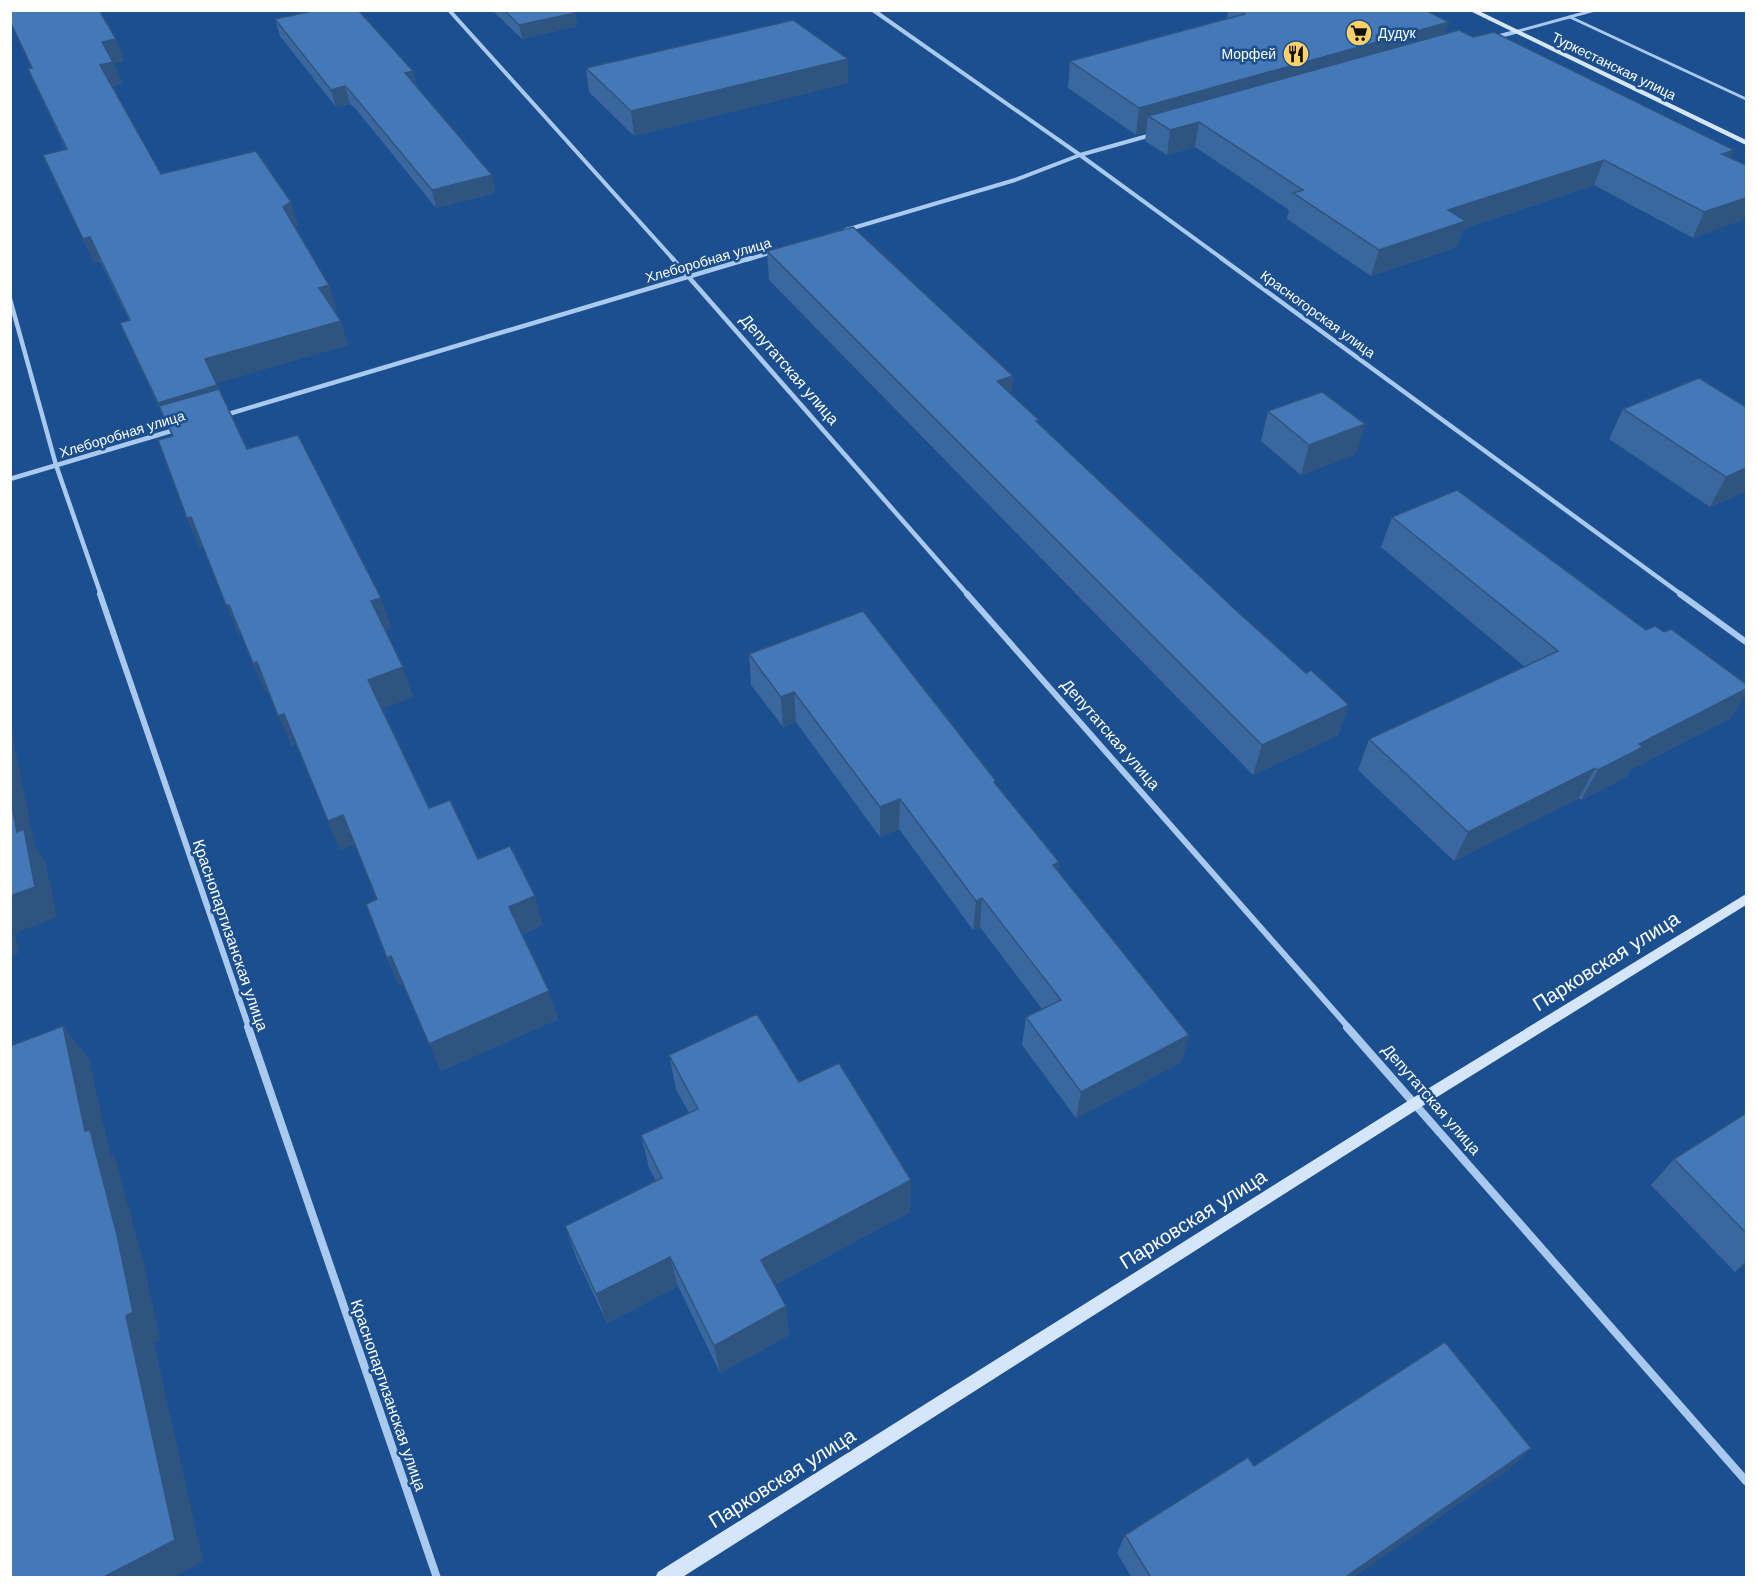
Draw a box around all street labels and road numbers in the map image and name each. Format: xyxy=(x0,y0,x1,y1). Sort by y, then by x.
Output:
street label: Туркестанская улица xyxy=(1549,29,1679,103)
street label: Хлеборобная улица xyxy=(643,234,773,286)
street label: Красногорская улица xyxy=(1258,267,1379,361)
street label: Депутатская улица xyxy=(737,311,842,428)
street label: Хлеборобная улица xyxy=(57,407,187,461)
street label: Депутатская улица xyxy=(1058,676,1163,793)
street label: Краснопартизанская улица xyxy=(190,837,271,1033)
street label: Парковская улица xyxy=(1529,906,1684,1015)
street label: Депутатская улица xyxy=(1379,1041,1484,1158)
street label: Парковская улица xyxy=(1116,1164,1271,1273)
street label: Краснопартизанская улица xyxy=(348,1297,429,1493)
street label: Парковская улица xyxy=(705,1423,860,1532)

